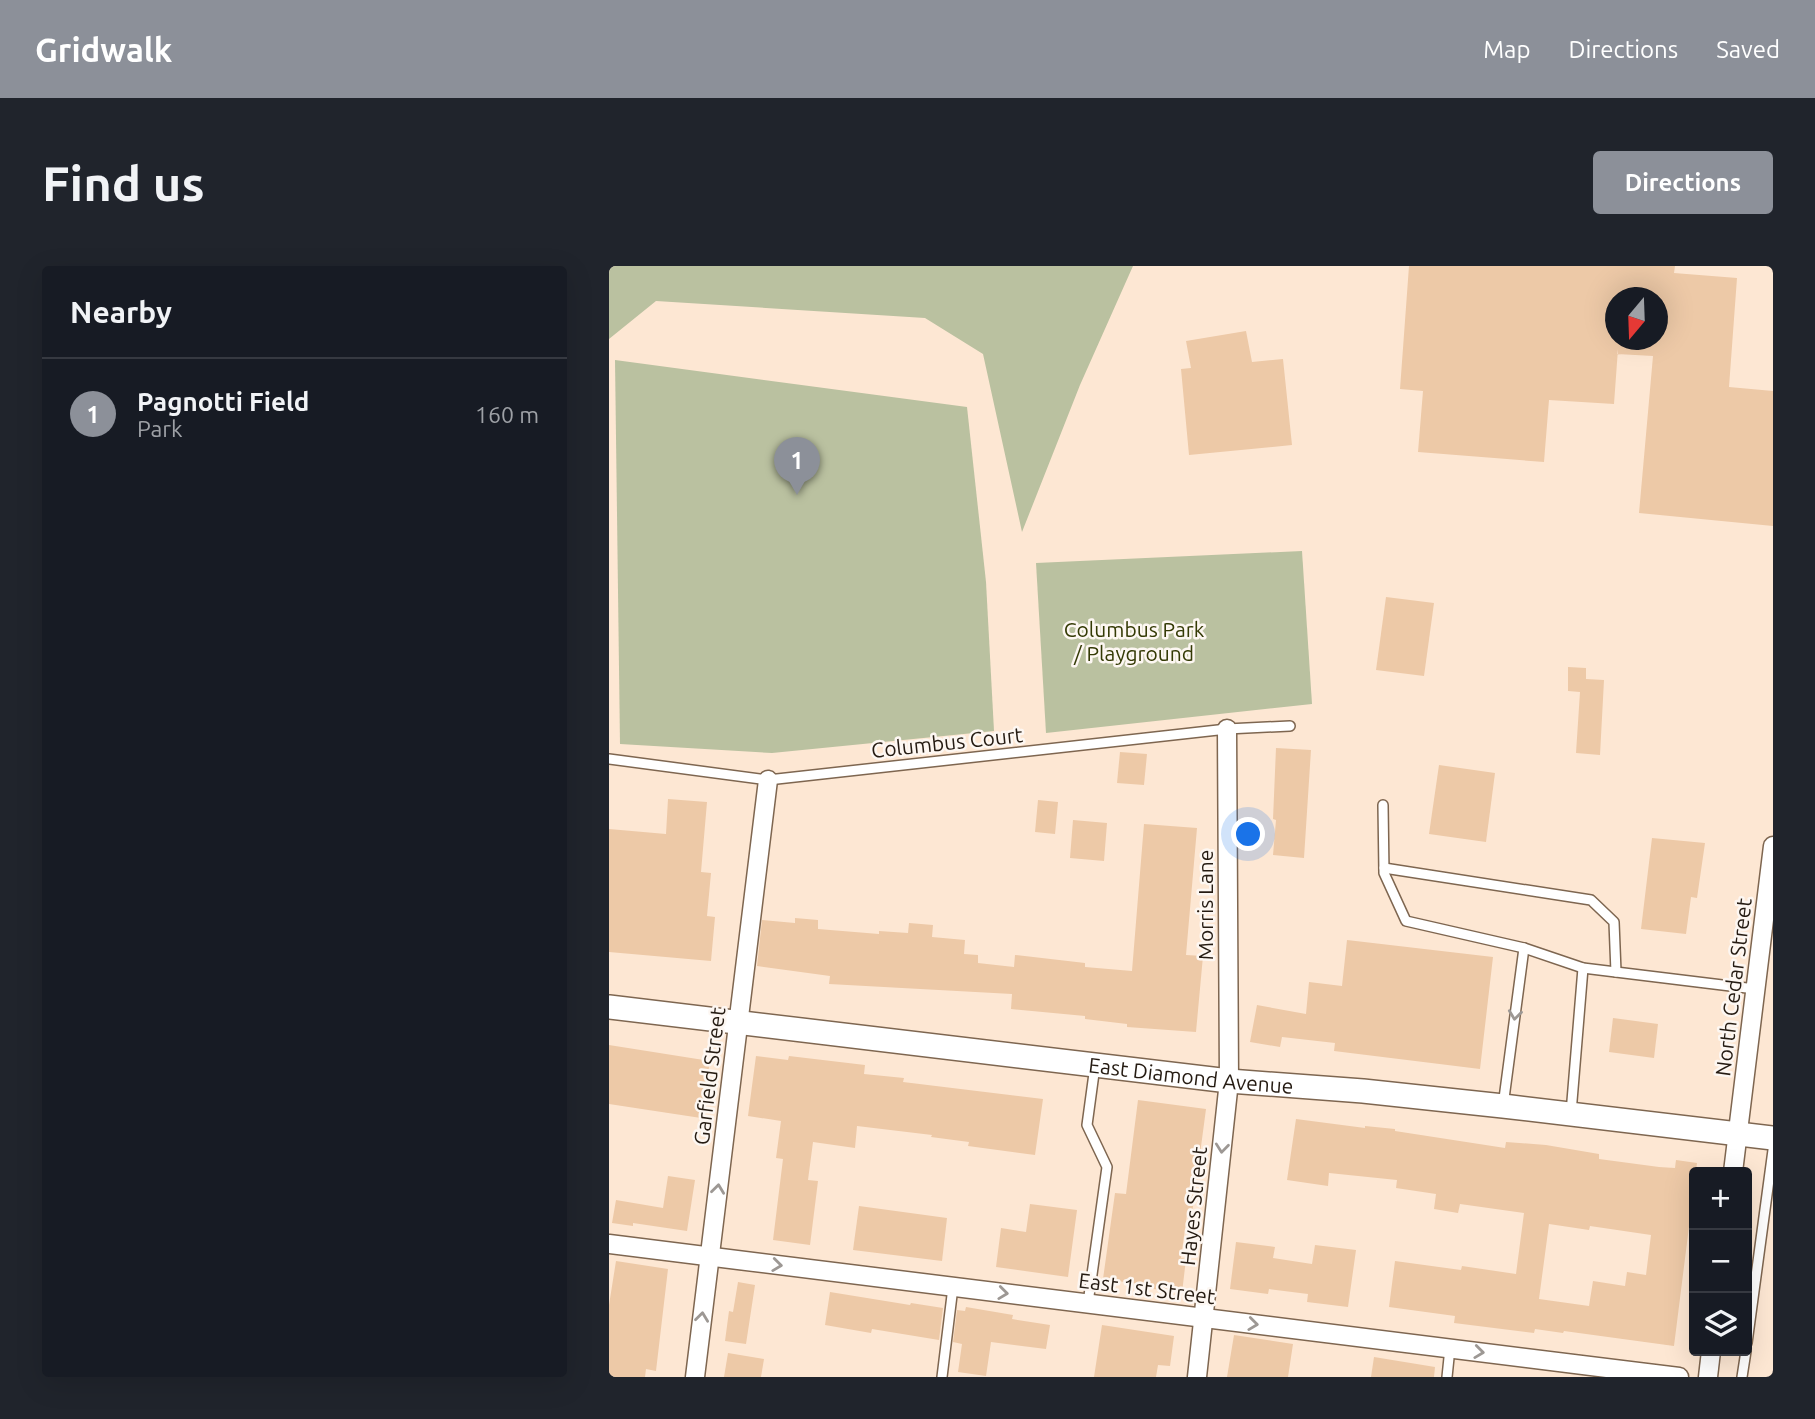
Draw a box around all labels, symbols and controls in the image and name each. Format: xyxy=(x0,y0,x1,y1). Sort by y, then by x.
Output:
text: Gridwalk xyxy=(35,31,172,68)
text: Map xyxy=(1483,36,1530,63)
text: Directions xyxy=(1568,36,1678,63)
text: Saved xyxy=(1716,36,1780,63)
button: Directions xyxy=(1593,151,1773,214)
text: Find us xyxy=(42,155,205,210)
north arrow xyxy=(1605,287,1668,350)
text: Nearby xyxy=(70,295,172,329)
text: Pagnotti Field xyxy=(137,387,309,416)
text: 1 xyxy=(87,402,99,427)
text: 160 m xyxy=(475,402,539,427)
text: Park xyxy=(137,416,183,441)
pin: 1 xyxy=(774,437,820,495)
park label: Columbus Park / Playground xyxy=(1064,617,1205,665)
street label: Columbus Court xyxy=(870,722,1024,762)
your location xyxy=(1231,817,1265,851)
street label: Morris Lane xyxy=(1193,850,1217,960)
street label: North Cedar Street xyxy=(1710,897,1756,1077)
street label: Garfield Street xyxy=(689,1006,729,1146)
one-way arrow xyxy=(1508,1009,1523,1021)
street label: East Diamond Avenue xyxy=(1087,1052,1294,1098)
one-way arrow xyxy=(1215,1143,1230,1154)
street label: Hayes Street xyxy=(1175,1145,1211,1267)
map controls xyxy=(1689,1167,1752,1356)
button: + xyxy=(1689,1167,1752,1230)
one-way arrow xyxy=(710,1183,725,1194)
button: − xyxy=(1689,1230,1752,1293)
one-way arrow xyxy=(771,1257,783,1272)
street label: East 1st Street xyxy=(1077,1268,1217,1308)
one-way arrow xyxy=(997,1285,1009,1300)
button: layers xyxy=(1689,1293,1752,1356)
one-way arrow xyxy=(695,1311,710,1322)
one-way arrow xyxy=(1247,1316,1259,1331)
one-way arrow xyxy=(1473,1344,1485,1359)

